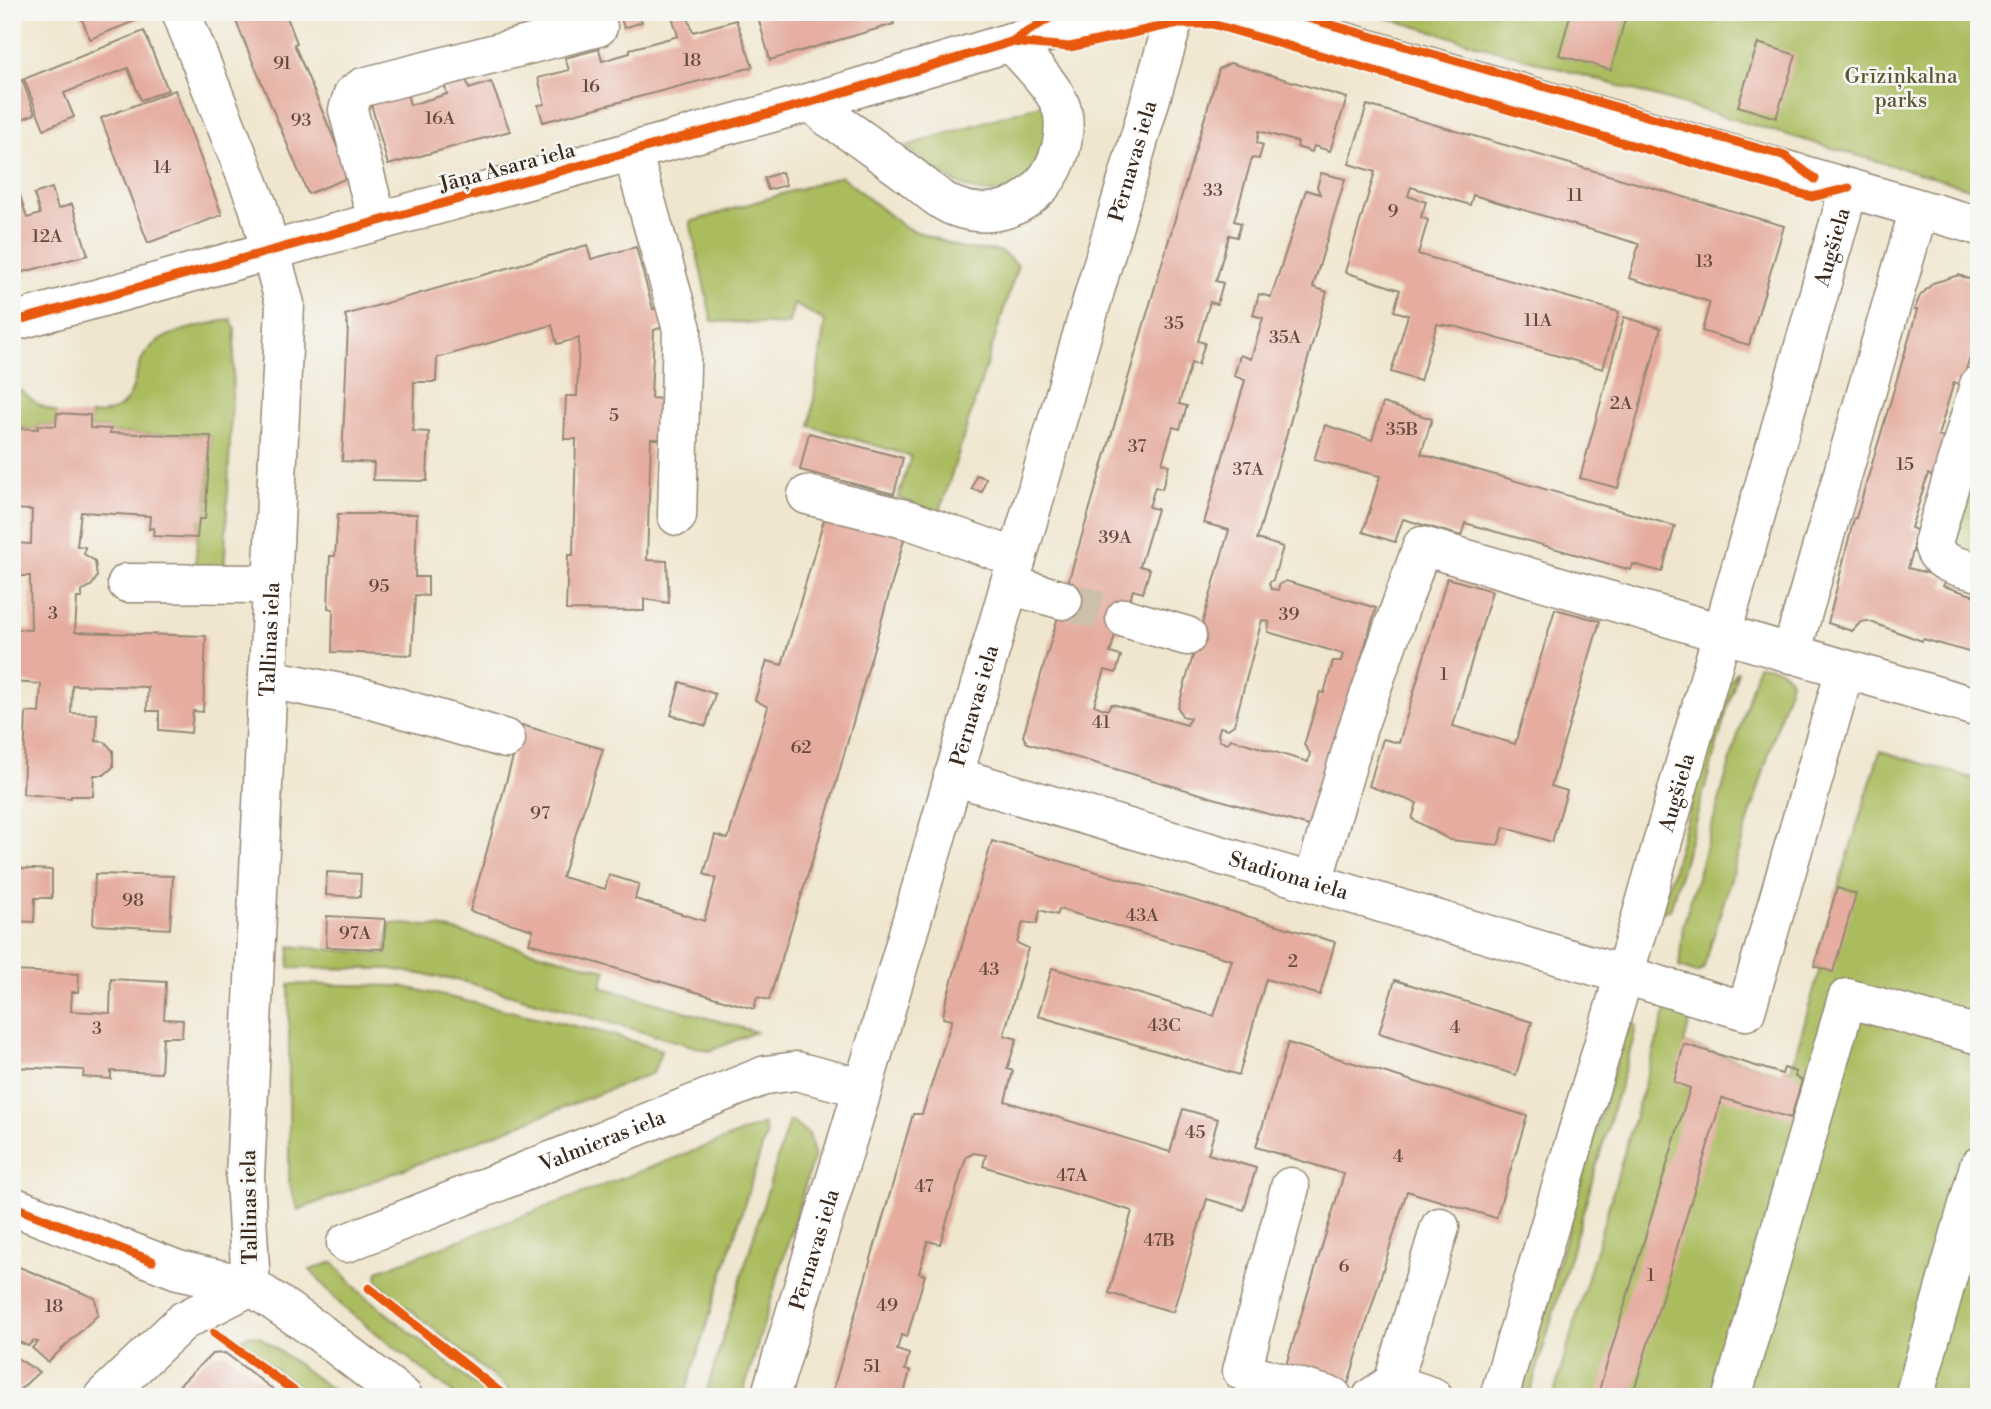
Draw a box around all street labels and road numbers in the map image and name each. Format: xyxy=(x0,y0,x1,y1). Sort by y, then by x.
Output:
street label: Pērnavas iela xyxy=(1104,97,1164,225)
street label: Jāņa Asara iela xyxy=(436,137,578,199)
street label: Augšiela xyxy=(1809,205,1857,291)
street label: Tallinas iela xyxy=(255,581,286,697)
street label: Pērnavas iela xyxy=(945,642,1005,769)
street label: Augšiela xyxy=(1654,750,1701,836)
street label: Stadiona iela xyxy=(1226,846,1351,906)
street label: Valmieras iela xyxy=(535,1104,670,1179)
street label: Tallinas iela xyxy=(236,1149,264,1264)
street label: Pērnavas iela xyxy=(785,1186,846,1313)

